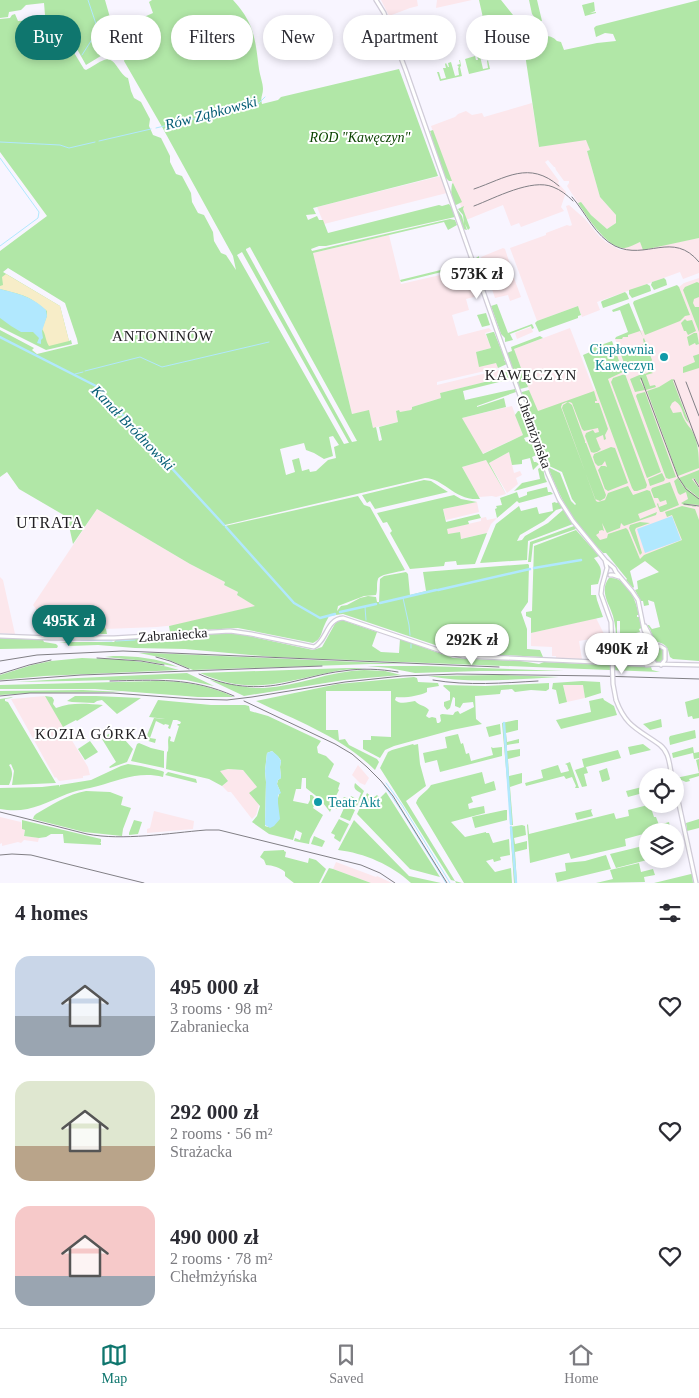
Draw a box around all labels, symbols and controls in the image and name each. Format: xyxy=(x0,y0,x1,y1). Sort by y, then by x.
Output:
chip: Buy xyxy=(15,15,81,60)
chip: Rent xyxy=(91,15,161,60)
chip: Filters xyxy=(171,15,253,60)
chip: New xyxy=(263,15,333,60)
chip: Apartment xyxy=(343,15,456,60)
chip: House xyxy=(466,15,548,60)
water label: Rów Ząbkowski xyxy=(162,93,259,133)
park label: ROD "Kawęczyn" xyxy=(309,130,411,145)
pin: 573K zł xyxy=(431,258,523,300)
text: 573K zł xyxy=(451,265,503,282)
district label: ANTONINÓW xyxy=(112,328,214,344)
place label: Ciepłownia Kawęczyn xyxy=(589,342,655,373)
marker: Ciepłownia Kawęczyn xyxy=(658,351,670,363)
district label: KAWĘCZYN xyxy=(485,367,577,383)
water label: Kanał Bródnowski xyxy=(88,381,178,474)
street label: Chełmżyńska xyxy=(514,394,554,471)
district label: UTRATA xyxy=(16,514,84,531)
pin: 495K zł xyxy=(23,604,115,647)
text: 495K zł xyxy=(43,612,95,629)
pin: 292K zł xyxy=(426,624,518,666)
street label: Zabraniecka xyxy=(138,625,209,645)
text: 292K zł xyxy=(446,631,498,648)
pin: 490K zł xyxy=(576,632,668,675)
text: 490K zł xyxy=(596,640,648,657)
district label: KOZIA GÓRKA xyxy=(35,726,149,742)
map controls xyxy=(639,768,684,868)
button: locate xyxy=(639,768,684,813)
place label: Teatr Akt xyxy=(328,795,380,810)
marker: Teatr Akt xyxy=(312,796,324,808)
button: layers xyxy=(639,823,684,868)
icon: filters xyxy=(656,899,684,927)
text: 4 homes xyxy=(15,901,88,925)
text: 495 000 zł xyxy=(170,975,259,999)
icon: home xyxy=(55,976,115,1036)
icon: heart xyxy=(656,992,684,1020)
text: 3 rooms · 98 m² xyxy=(170,1000,273,1017)
text: Zabraniecka xyxy=(170,1018,249,1035)
text: 292 000 zł xyxy=(170,1100,259,1124)
icon: home xyxy=(55,1101,115,1161)
icon: heart xyxy=(656,1117,684,1145)
text: 2 rooms · 56 m² xyxy=(170,1125,273,1142)
text: Strażacka xyxy=(170,1143,232,1160)
text: 490 000 zł xyxy=(170,1225,259,1249)
icon: home xyxy=(55,1226,115,1286)
icon: heart xyxy=(656,1242,684,1270)
text: 2 rooms · 78 m² xyxy=(170,1250,273,1267)
text: Chełmżyńska xyxy=(170,1268,257,1285)
tab: Map xyxy=(100,1341,128,1387)
tab: Saved xyxy=(329,1341,363,1387)
tab: Home xyxy=(564,1341,599,1387)

